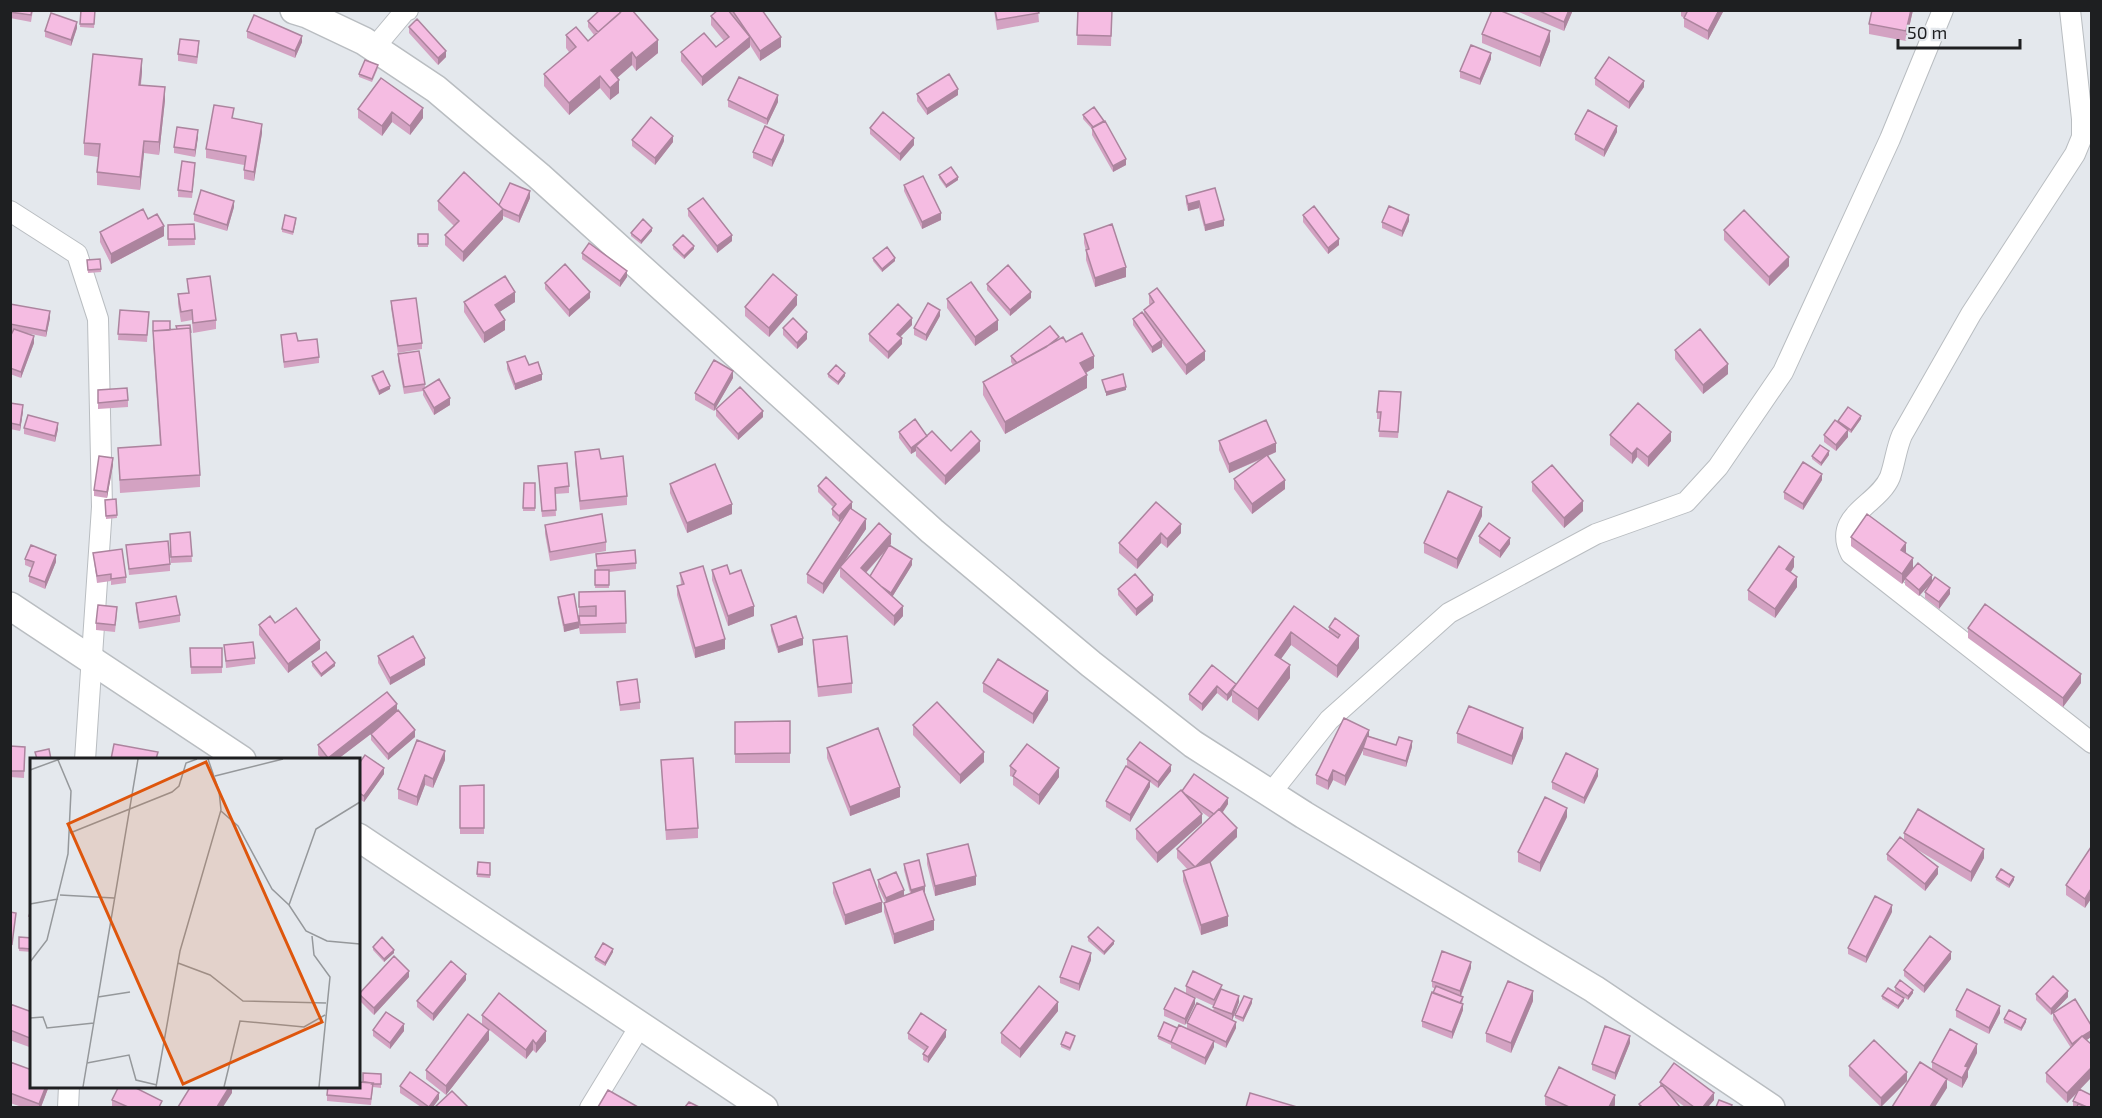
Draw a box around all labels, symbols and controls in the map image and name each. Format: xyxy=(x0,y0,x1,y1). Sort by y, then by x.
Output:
scale bar xyxy=(1898,12,2020,50)
text: 50 m xyxy=(1907,21,1947,43)
inset map xyxy=(30,758,360,1088)

